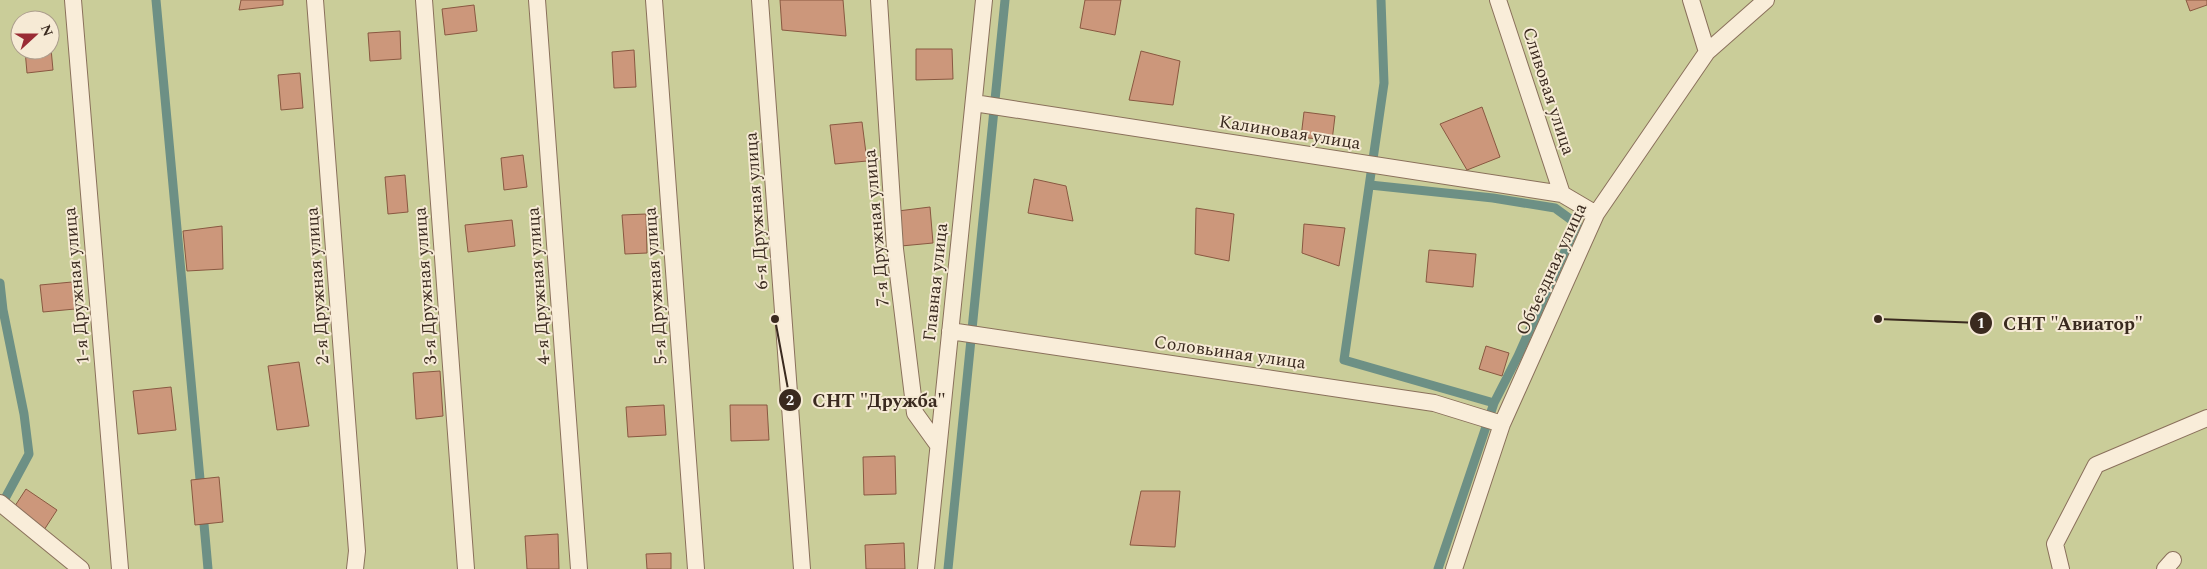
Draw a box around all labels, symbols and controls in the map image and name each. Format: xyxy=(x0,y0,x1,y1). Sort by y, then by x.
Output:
north arrow xyxy=(10,10,60,60)
text: N xyxy=(35,21,59,40)
street label: Сливовая улица xyxy=(1515,24,1582,159)
street label: Калиновая улица xyxy=(1217,108,1363,157)
street label: 6-я Дружная улица xyxy=(738,131,775,291)
street label: 7-я Дружная улица xyxy=(856,148,897,308)
street label: Объездная улица xyxy=(1509,198,1594,340)
street label: 1-я Дружная улица xyxy=(56,206,97,366)
street label: 2-я Дружная улица xyxy=(299,206,336,366)
street label: 3-я Дружная улица xyxy=(407,206,444,366)
street label: 4-я Дружная улица xyxy=(520,206,557,366)
street label: 5-я Дружная улица xyxy=(637,206,674,366)
street label: Главная улица xyxy=(916,221,955,343)
callout: СНТ "Авиатор" xyxy=(1968,306,2153,340)
text: СНТ "Авиатор" xyxy=(2003,310,2143,339)
text: 1 xyxy=(1977,312,1985,335)
street label: Соловьиная улица xyxy=(1152,328,1308,377)
callout: СНТ "Дружба" xyxy=(778,383,956,417)
text: СНТ "Дружба" xyxy=(812,387,946,416)
text: 2 xyxy=(786,389,794,412)

